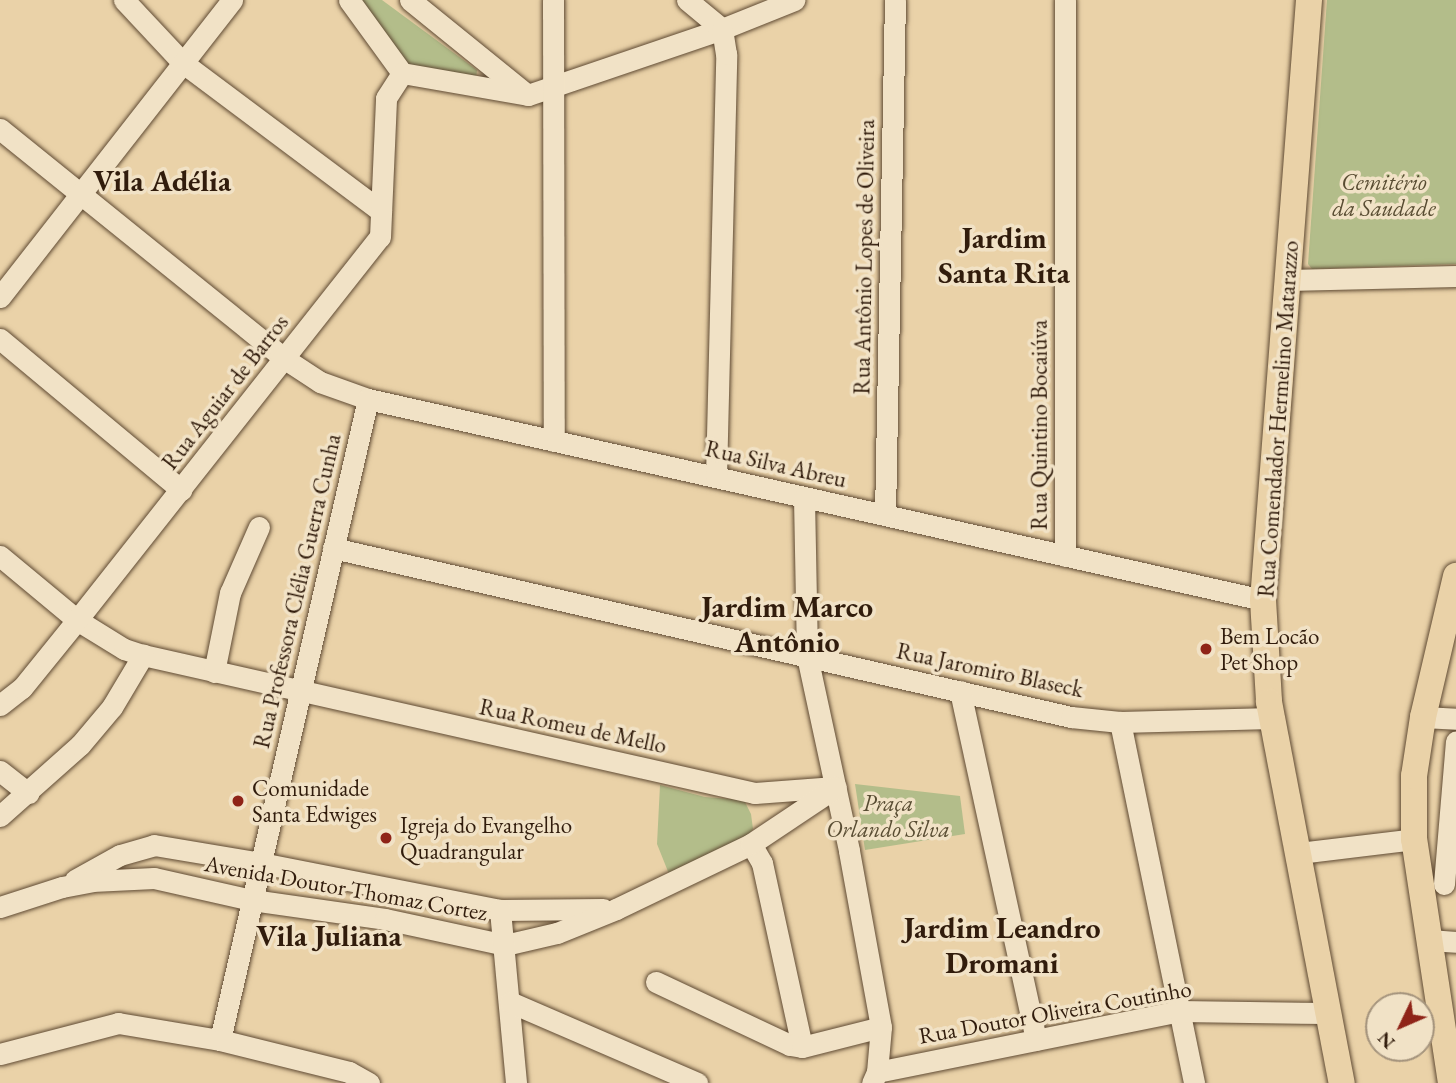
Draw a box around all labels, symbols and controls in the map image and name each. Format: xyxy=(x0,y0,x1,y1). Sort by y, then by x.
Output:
street label: Rua Antônio Lopes de Oliveira xyxy=(848,119,880,395)
district label: Vila Adélia xyxy=(93,163,231,199)
park label: Cemitério da Saudade xyxy=(1332,168,1436,222)
district label: Jardim Santa Rita xyxy=(938,220,1070,290)
street label: Rua Comendador Hermelino Matarazzo xyxy=(1252,240,1304,598)
street label: Rua Aguiar de Barros xyxy=(156,309,294,475)
street label: Rua Quintino Bocaiúva xyxy=(1025,320,1053,530)
street label: Rua Professora Clélia Guerra Cunha xyxy=(247,431,347,751)
street label: Rua Silva Abreu xyxy=(703,434,849,494)
district label: Jardim Marco Antônio xyxy=(701,589,873,660)
place label: Bem Locão Pet Shop xyxy=(1220,622,1319,676)
street label: Rua Jaromiro Blaseck xyxy=(894,637,1086,703)
marker: Bem Locão Pet Shop xyxy=(1198,641,1214,657)
street label: Rua Romeu de Mello xyxy=(477,693,669,759)
place label: Comunidade Santa Edwiges xyxy=(252,774,377,828)
park label: Praça Orlando Silva xyxy=(826,789,950,843)
marker: Comunidade Santa Edwiges xyxy=(230,793,246,809)
place label: Igreja do Evangelho Quadrangular xyxy=(400,811,572,865)
marker: Igreja do Evangelho Quadrangular xyxy=(378,830,394,846)
street label: Avenida Doutor Thomaz Cortez xyxy=(203,850,489,926)
district label: Jardim Leandro Dromani xyxy=(904,910,1100,981)
district label: Vila Juliana xyxy=(256,918,402,954)
street label: Rua Doutor Oliveira Coutinho xyxy=(917,974,1193,1050)
north arrow xyxy=(1365,992,1435,1062)
text: N xyxy=(1372,1026,1400,1055)

